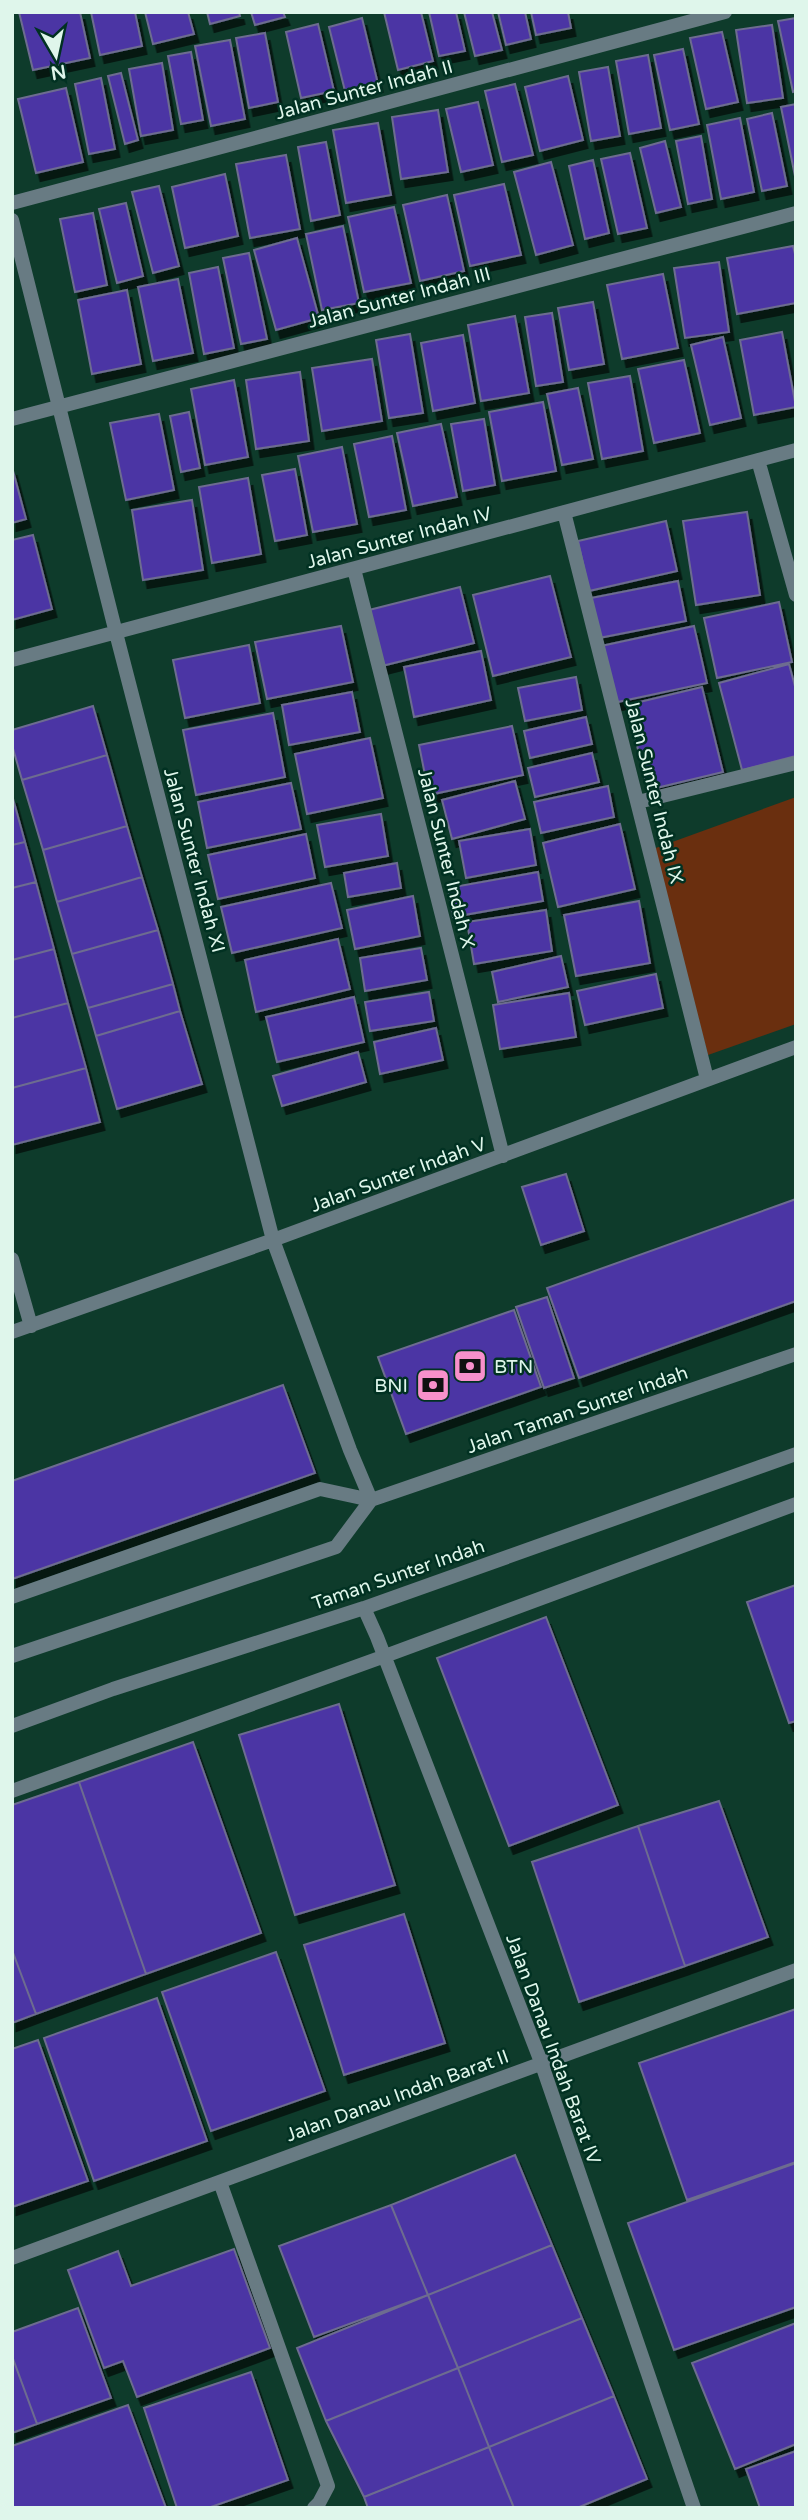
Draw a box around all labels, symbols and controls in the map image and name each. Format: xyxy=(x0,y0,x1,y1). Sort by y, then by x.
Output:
north arrow xyxy=(21,21,91,91)
street label: Jalan Sunter Indah II xyxy=(273,56,455,124)
text: N xyxy=(49,60,68,84)
street label: Jalan Sunter Indah III xyxy=(306,263,493,333)
street label: Jalan Sunter Indah IV xyxy=(304,503,494,573)
street label: Jalan Sunter Indah IX xyxy=(620,696,688,886)
street label: Jalan Sunter Indah XI xyxy=(159,766,229,955)
street label: Jalan Sunter Indah X xyxy=(413,766,479,951)
street label: Jalan Sunter Indah V xyxy=(308,1133,489,1217)
bank icon: BTN xyxy=(451,1347,489,1385)
place label: BTN xyxy=(494,1356,533,1378)
street label: Jalan Taman Sunter Indah xyxy=(464,1362,691,1458)
bank icon: BNI xyxy=(414,1366,452,1404)
place label: BNI xyxy=(374,1375,408,1397)
street label: Taman Sunter Indah xyxy=(309,1535,487,1615)
street label: Jalan Danau Indah Barat IV xyxy=(501,1931,605,2167)
street label: Jalan Danau Indah Barat II xyxy=(283,2045,512,2147)

